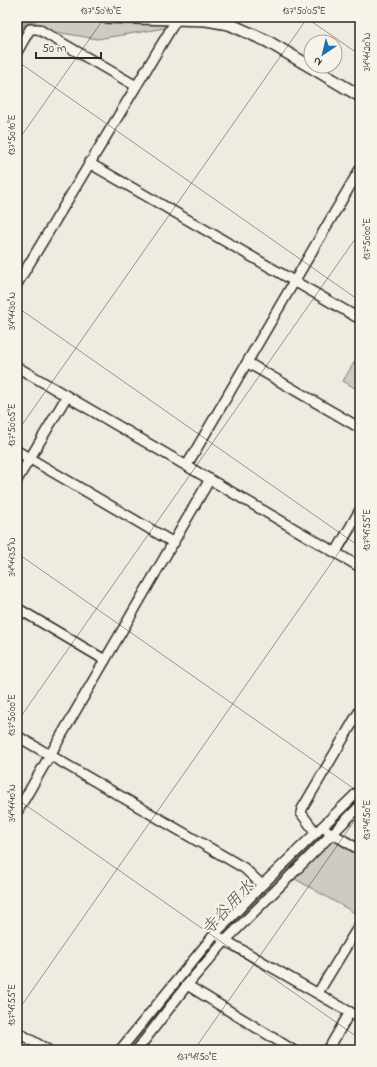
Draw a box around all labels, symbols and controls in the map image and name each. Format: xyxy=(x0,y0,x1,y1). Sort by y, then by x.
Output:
text: 137°50'10"E xyxy=(80,4,122,19)
text: 137°50'05"E xyxy=(282,4,326,19)
text: 34°44'20"N xyxy=(360,32,375,71)
scale bar xyxy=(36,34,101,60)
north arrow xyxy=(303,34,343,74)
text: 50 m xyxy=(42,40,66,58)
text: N xyxy=(310,53,325,70)
text: 137°50'10"E xyxy=(5,114,20,156)
text: 137°50'00"E xyxy=(360,218,375,260)
text: 34°44'30"N xyxy=(5,292,20,330)
text: 137°50'05"E xyxy=(5,403,20,447)
text: 137°49'55"E xyxy=(360,509,375,551)
text: 34°44'35"N xyxy=(5,537,20,577)
text: 137°50'00"E xyxy=(5,694,20,736)
text: 34°44'40"N xyxy=(5,784,20,822)
text: 137°49'50"E xyxy=(360,800,375,840)
water label: 寺谷用水 xyxy=(196,875,260,941)
text: 137°49'55"E xyxy=(5,984,20,1026)
text: 137°49'50"E xyxy=(177,1050,217,1065)

